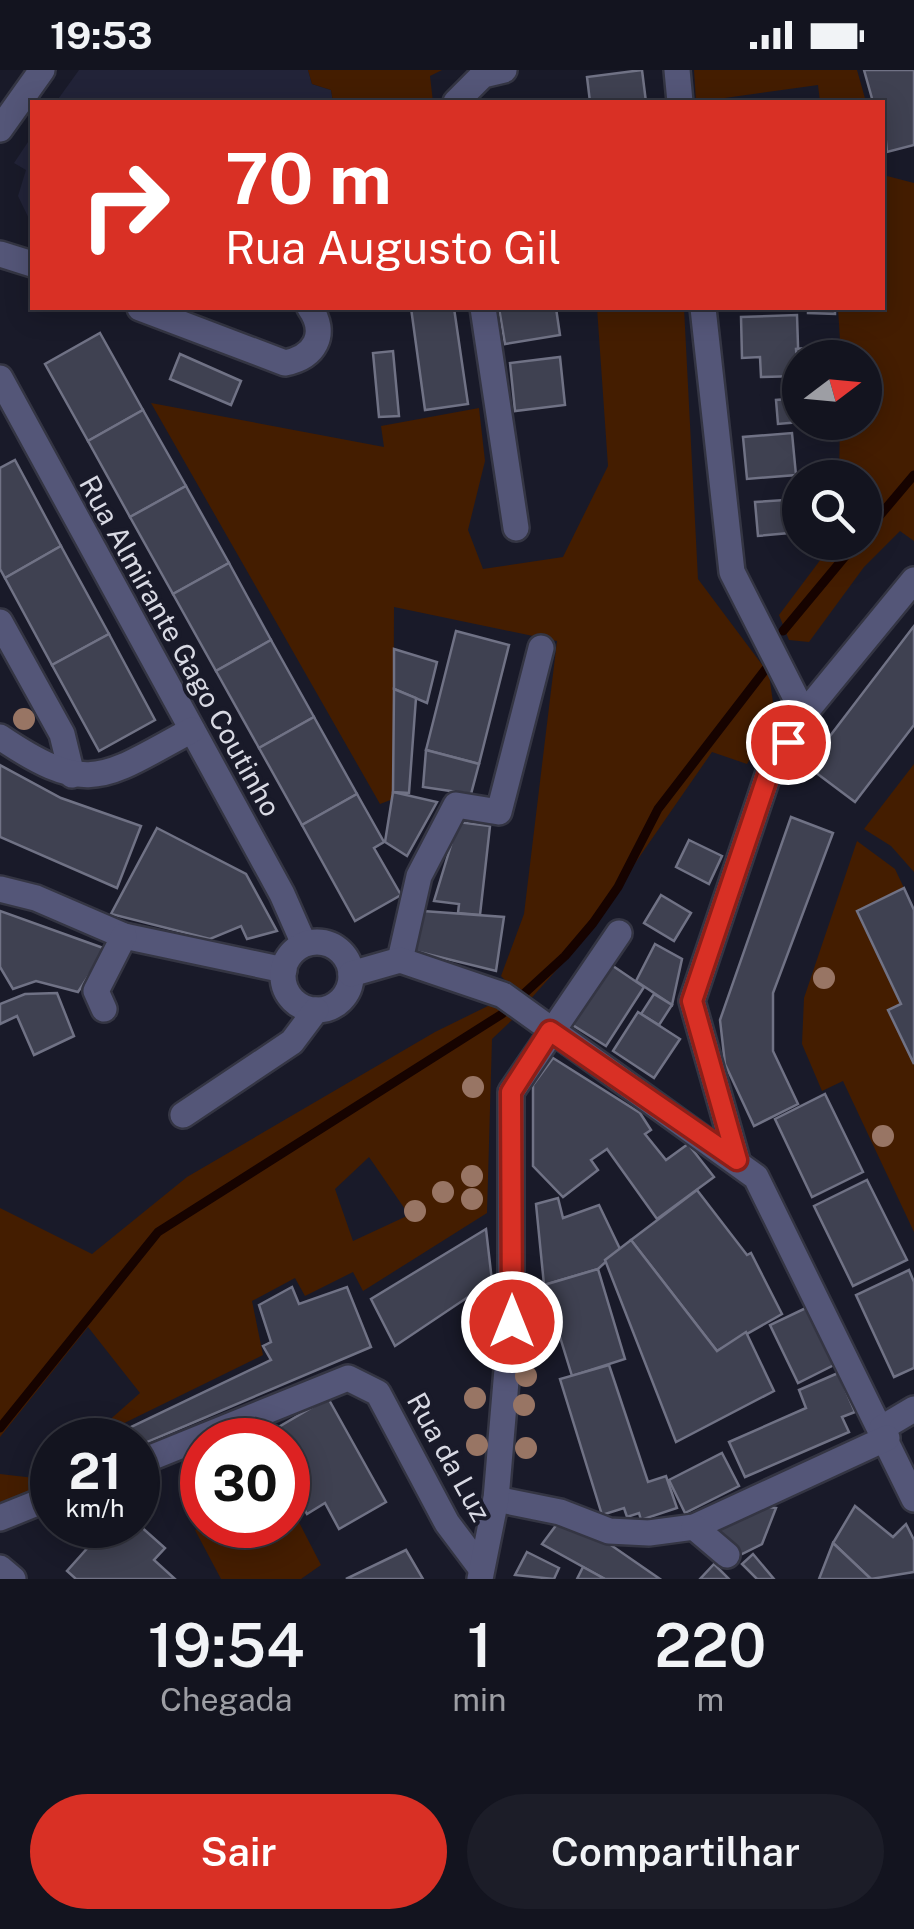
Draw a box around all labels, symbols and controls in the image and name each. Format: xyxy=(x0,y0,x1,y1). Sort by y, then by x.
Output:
text: 19:53 xyxy=(50,13,152,58)
text: 70 m xyxy=(225,137,392,220)
icon: right xyxy=(60,140,190,270)
text: Rua Augusto Gil xyxy=(225,221,561,274)
north arrow xyxy=(782,340,882,440)
map controls xyxy=(782,340,882,560)
button: search xyxy=(782,460,882,560)
street label: Rua Almirante Gago Coutinho xyxy=(73,470,288,822)
pin xyxy=(746,700,831,785)
icon: arrive xyxy=(761,715,816,770)
position arrow xyxy=(460,1270,564,1374)
street label: Rua da Luz xyxy=(401,1387,498,1527)
speed limit sign: 30 xyxy=(180,1418,310,1548)
text: 21 xyxy=(68,1441,122,1500)
text: km/h xyxy=(66,1493,124,1523)
text: 19:54 xyxy=(148,1610,305,1681)
text: 1 xyxy=(467,1610,492,1681)
text: 220 xyxy=(654,1610,766,1681)
text: Chegada xyxy=(160,1681,292,1718)
text: min xyxy=(452,1681,507,1718)
text: m xyxy=(696,1681,724,1718)
button: Sair xyxy=(30,1794,447,1909)
button: Compartilhar xyxy=(467,1794,884,1909)

